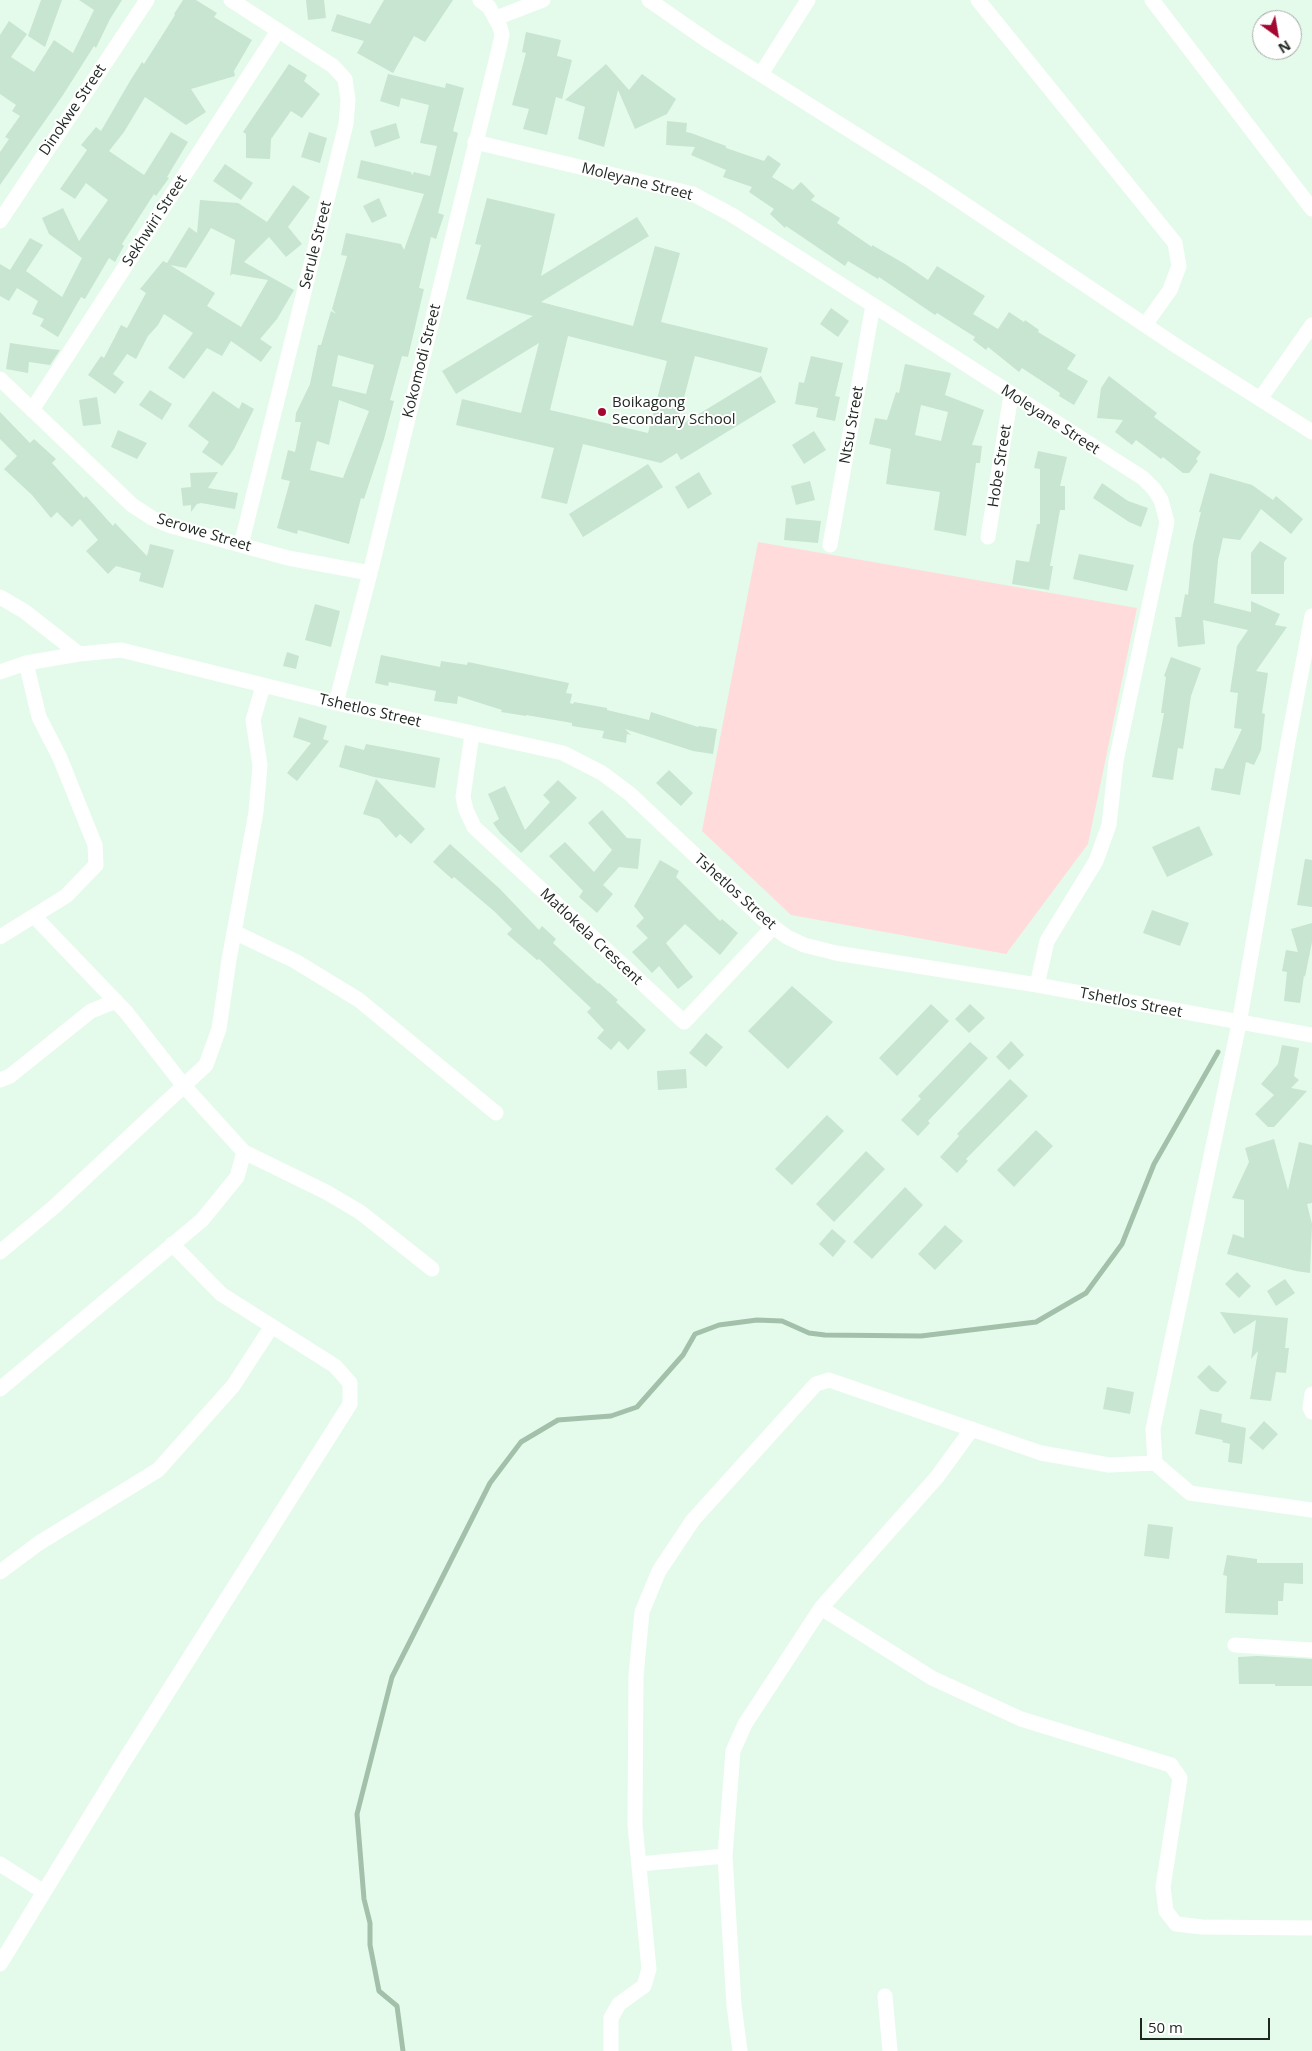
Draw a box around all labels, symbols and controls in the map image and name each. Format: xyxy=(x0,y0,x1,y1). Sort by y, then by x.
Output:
north arrow xyxy=(1252,10,1302,60)
text: N xyxy=(1275,36,1295,58)
street label: Dinokwe Street xyxy=(36,61,110,159)
street label: Moleyane Street xyxy=(580,159,694,205)
street label: Sekhwiri Street xyxy=(119,172,191,270)
street label: Serule Street xyxy=(296,199,336,291)
street label: Kokomodi Street xyxy=(399,302,445,420)
street label: Moleyane Street xyxy=(997,381,1103,459)
street label: Ntsu Street xyxy=(836,385,868,465)
place label: Boikagong Secondary School xyxy=(612,394,736,429)
marker: Boikagong Secondary School xyxy=(596,406,608,418)
street label: Hobe Street xyxy=(985,423,1015,509)
street label: Serowe Street xyxy=(155,510,253,556)
street label: Tshetlos Street xyxy=(317,691,423,731)
street label: Tshetlos Street xyxy=(690,850,780,934)
street label: Matlokela Crescent xyxy=(536,885,646,989)
street label: Tshetlos Street xyxy=(1078,984,1184,1022)
scale bar xyxy=(1142,2008,1272,2040)
text: 50 m xyxy=(1148,2017,1183,2037)

